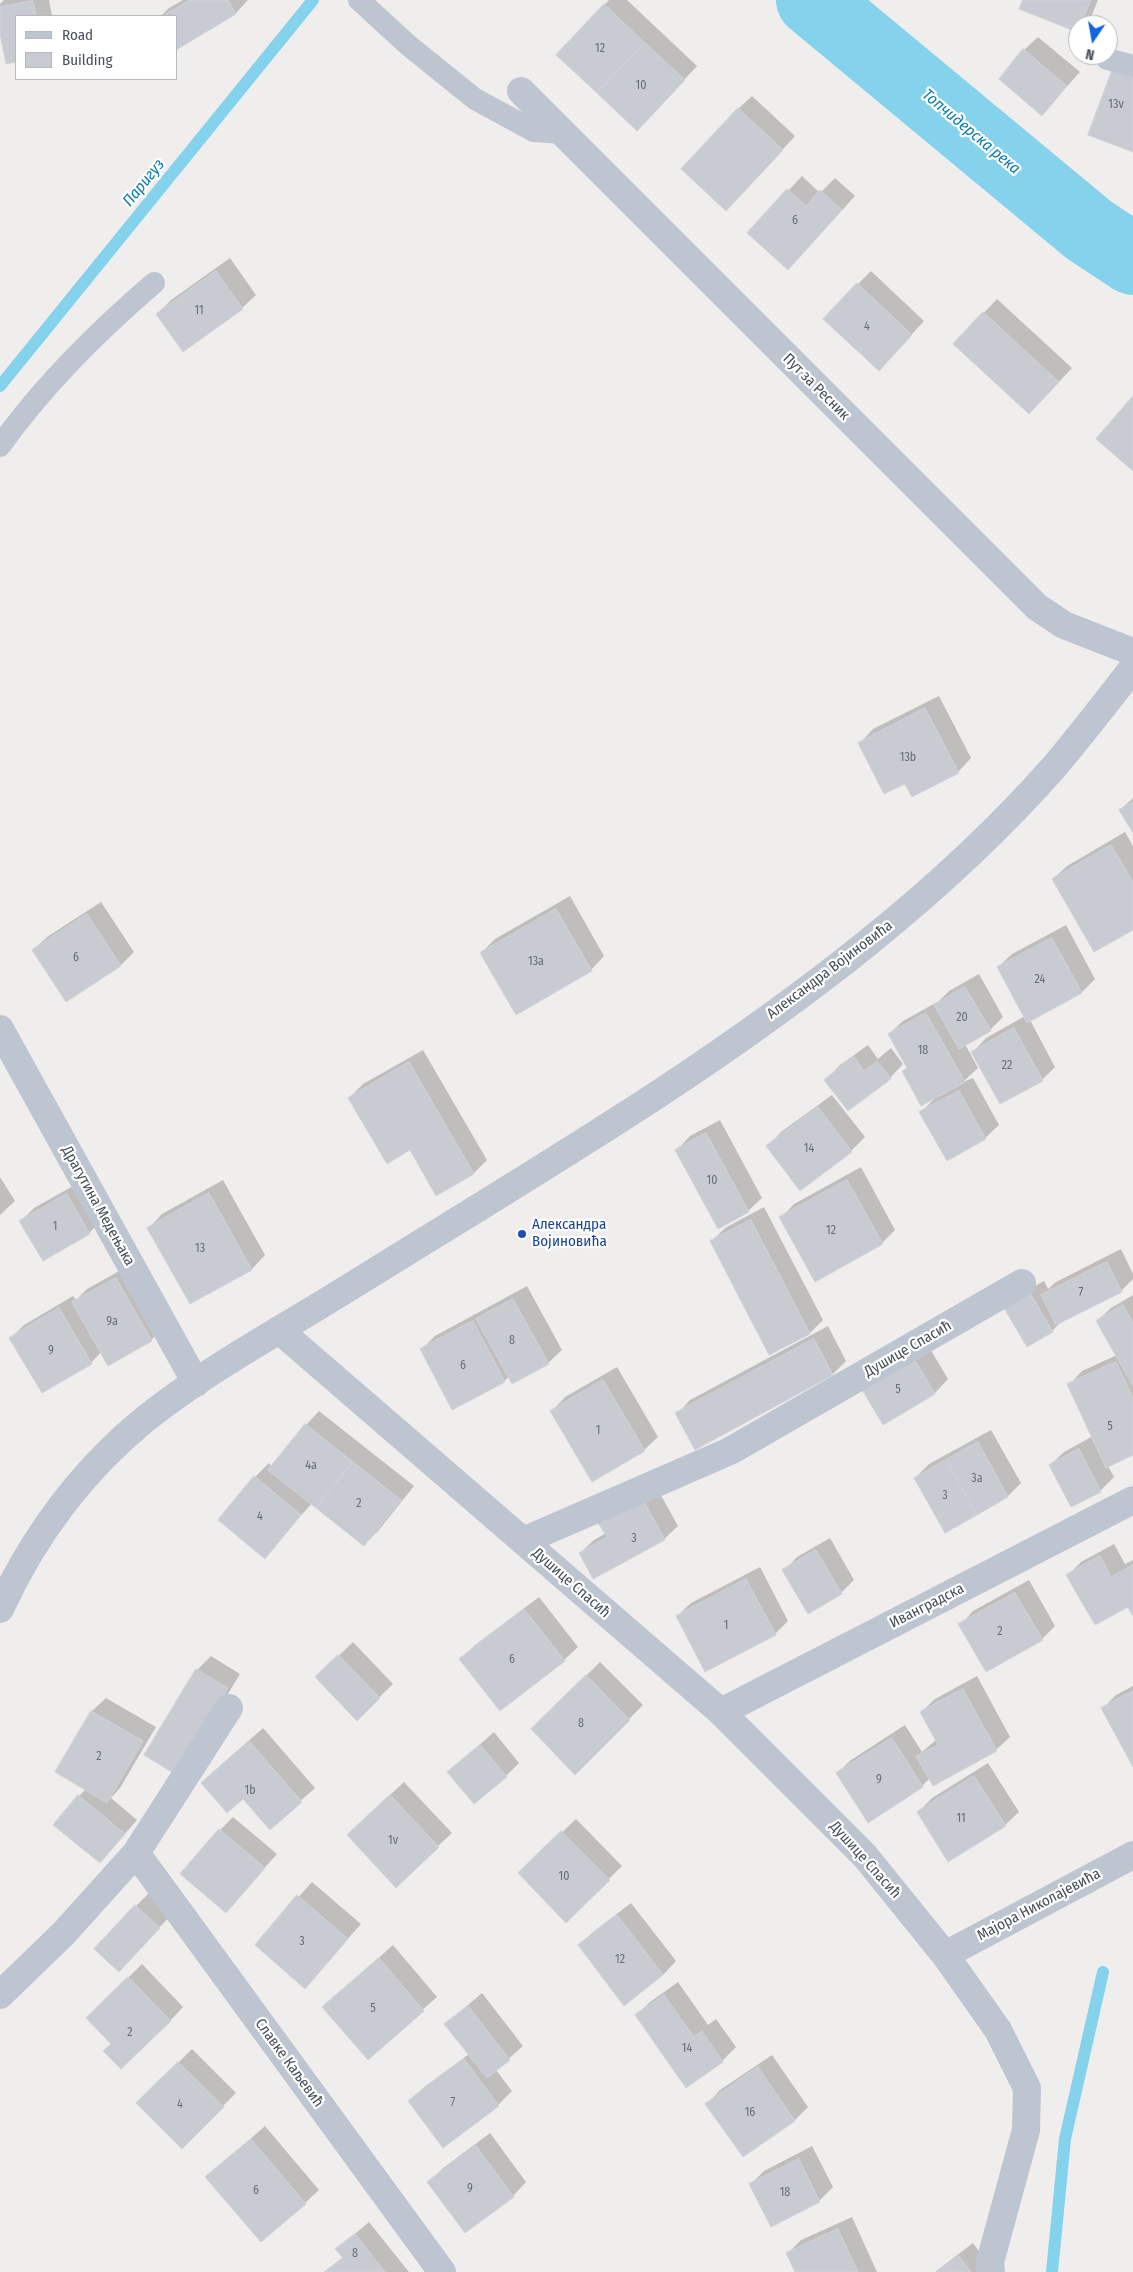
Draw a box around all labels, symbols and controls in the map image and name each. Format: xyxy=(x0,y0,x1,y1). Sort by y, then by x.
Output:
legend xyxy=(15,15,178,80)
north arrow xyxy=(1068,15,1118,65)
text: Road xyxy=(62,26,93,44)
house number: 12 xyxy=(595,42,605,56)
text: N xyxy=(1084,45,1096,63)
text: Building xyxy=(62,51,113,69)
house number: 10 xyxy=(636,79,646,93)
water label: Топчидерска река xyxy=(918,85,1024,179)
house number: 13v xyxy=(1108,98,1124,112)
water label: Паригуз xyxy=(119,155,169,211)
house number: 6 xyxy=(792,214,798,228)
house number: 11 xyxy=(194,304,204,318)
house number: 4 xyxy=(864,320,870,334)
street label: Пут за Ресник xyxy=(779,350,853,424)
house number: 13b xyxy=(900,751,916,765)
street label: Александра Војиновића xyxy=(764,917,896,1023)
house number: 6 xyxy=(73,951,79,965)
house number: 13a xyxy=(528,955,544,969)
house number: 24 xyxy=(1035,973,1045,987)
house number: 20 xyxy=(956,1011,968,1025)
house number: 18 xyxy=(918,1044,928,1058)
house number: 22 xyxy=(1002,1059,1012,1073)
house number: 14 xyxy=(804,1142,814,1156)
street label: Драгутина Медењака xyxy=(58,1143,138,1269)
house number: 10 xyxy=(707,1174,717,1188)
place label: Александра Војиновића xyxy=(532,1216,607,1251)
house number: 1 xyxy=(53,1220,57,1234)
house number: 12 xyxy=(826,1224,836,1238)
marker: Александра Војиновића xyxy=(516,1228,528,1240)
house number: 13 xyxy=(195,1242,205,1256)
house number: 7 xyxy=(1079,1286,1083,1300)
house number: 9a xyxy=(106,1315,118,1329)
street label: Душице Спасић xyxy=(861,1317,955,1381)
house number: 8 xyxy=(509,1334,515,1348)
house number: 9 xyxy=(48,1344,54,1358)
house number: 6 xyxy=(460,1359,466,1373)
house number: 5 xyxy=(895,1383,901,1397)
house number: 5 xyxy=(1107,1420,1113,1434)
house number: 1 xyxy=(596,1424,600,1438)
house number: 4a xyxy=(305,1459,317,1473)
house number: 3a xyxy=(971,1472,983,1486)
house number: 3 xyxy=(942,1489,948,1503)
house number: 2 xyxy=(356,1497,362,1511)
house number: 4 xyxy=(257,1510,263,1524)
house number: 3 xyxy=(631,1532,637,1546)
street label: Душице Спасић xyxy=(528,1544,614,1622)
street label: Иванградска xyxy=(887,1580,967,1632)
house number: 1 xyxy=(724,1619,728,1633)
house number: 2 xyxy=(997,1625,1003,1639)
house number: 6 xyxy=(509,1653,515,1667)
house number: 8 xyxy=(578,1717,584,1731)
house number: 2 xyxy=(96,1750,102,1764)
house number: 9 xyxy=(876,1773,882,1787)
house number: 1b xyxy=(244,1784,256,1798)
house number: 11 xyxy=(956,1812,966,1826)
street label: Душице Спасић xyxy=(826,1818,904,1902)
house number: 1v xyxy=(388,1834,398,1848)
street label: Мајора Николајевића xyxy=(974,1865,1104,1945)
house number: 10 xyxy=(559,1870,569,1884)
house number: 3 xyxy=(299,1935,305,1949)
house number: 12 xyxy=(615,1953,625,1967)
house number: 5 xyxy=(370,2002,376,2016)
street label: Славке Каљевић xyxy=(251,2015,327,2111)
house number: 2 xyxy=(127,2026,133,2040)
house number: 14 xyxy=(682,2042,692,2056)
house number: 7 xyxy=(451,2096,455,2110)
house number: 4 xyxy=(177,2098,183,2112)
house number: 16 xyxy=(745,2106,755,2120)
house number: 9 xyxy=(467,2182,473,2196)
house number: 6 xyxy=(253,2184,259,2198)
house number: 18 xyxy=(780,2186,790,2200)
house number: 8 xyxy=(352,2247,358,2261)

